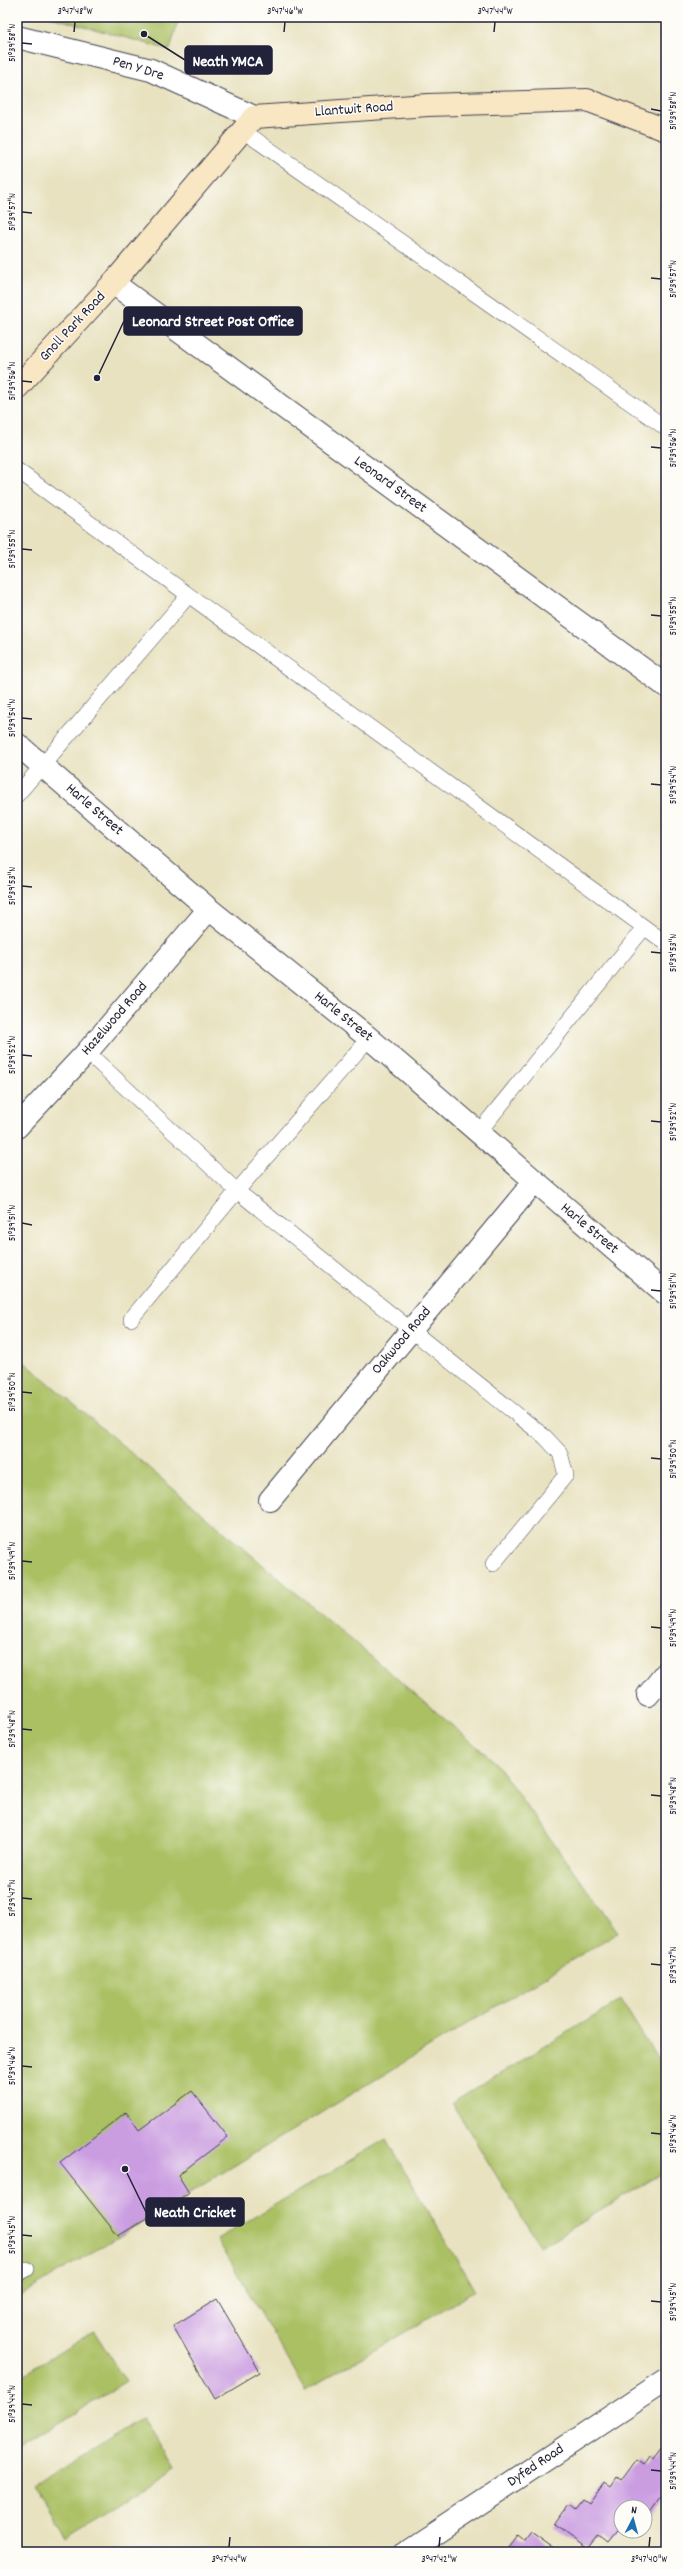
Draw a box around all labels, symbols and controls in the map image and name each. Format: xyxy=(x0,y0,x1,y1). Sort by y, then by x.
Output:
text: 3°47'48"W xyxy=(57,5,93,19)
text: 3°47'46"W xyxy=(267,5,303,19)
text: 3°47'44"W xyxy=(477,5,513,19)
text: 51°39'58"N xyxy=(6,24,20,62)
callout: Neath YMCA xyxy=(185,46,272,74)
street label: Pen Y Dre xyxy=(110,51,167,87)
text: Neath YMCA xyxy=(192,51,264,74)
text: 51°39'58"N xyxy=(667,92,681,130)
street label: Llantwit Road xyxy=(314,96,394,124)
text: 51°39'57"N xyxy=(6,193,20,231)
text: 51°39'57"N xyxy=(667,260,681,298)
street label: Gnoll Park Road xyxy=(35,287,111,367)
callout: Leonard Street Post Office xyxy=(124,307,302,335)
text: Leonard Street Post Office xyxy=(132,311,294,334)
text: 51°39'56"N xyxy=(6,361,20,401)
text: 51°39'56"N xyxy=(667,428,681,468)
street label: Leonard Street xyxy=(349,451,432,519)
text: 51°39'55"N xyxy=(6,530,20,568)
text: 51°39'55"N xyxy=(667,597,681,635)
text: 51°39'54"N xyxy=(6,699,20,737)
text: 51°39'54"N xyxy=(667,766,681,804)
street label: Harle Street xyxy=(60,779,128,842)
text: 51°39'53"N xyxy=(6,867,20,905)
text: 51°39'53"N xyxy=(667,934,681,972)
street label: Hazelwood Road xyxy=(76,977,154,1061)
street label: Harle Street xyxy=(309,986,378,1048)
text: 51°39'52"N xyxy=(6,1036,20,1074)
text: 51°39'52"N xyxy=(667,1103,681,1141)
street label: Harle Street xyxy=(555,1198,623,1260)
text: 51°39'51"N xyxy=(6,1205,20,1241)
text: 51°39'51"N xyxy=(667,1273,681,1309)
street label: Oakwood Road xyxy=(367,1302,437,1380)
text: 51°39'50"N xyxy=(6,1372,20,1412)
text: 51°39'50"N xyxy=(667,1439,681,1479)
text: 51°39'49"N xyxy=(6,1542,20,1580)
text: 51°39'49"N xyxy=(667,1609,681,1647)
text: 51°39'48"N xyxy=(6,1710,20,1748)
text: 51°39'48"N xyxy=(667,1777,681,1815)
text: 51°39'47"N xyxy=(6,1879,20,1917)
text: 51°39'47"N xyxy=(667,1946,681,1984)
text: 51°39'46"N xyxy=(6,2047,20,2085)
text: 51°39'46"N xyxy=(667,2115,681,2153)
callout: Neath Cricket xyxy=(146,2198,244,2226)
text: Neath Cricket xyxy=(154,2202,236,2225)
text: 51°39'45"N xyxy=(6,2216,20,2254)
text: 51°39'45"N xyxy=(667,2283,681,2321)
text: 51°39'44"N xyxy=(6,2385,20,2423)
street label: Dyfed Road xyxy=(503,2439,569,2493)
text: 51°39'44"N xyxy=(667,2452,681,2490)
north arrow xyxy=(613,2499,653,2539)
text: N xyxy=(630,2503,638,2519)
text: 3°47'44"W xyxy=(211,2553,247,2567)
text: 3°47'42"W xyxy=(421,2553,457,2567)
text: 3°47'40"W xyxy=(631,2553,668,2567)

